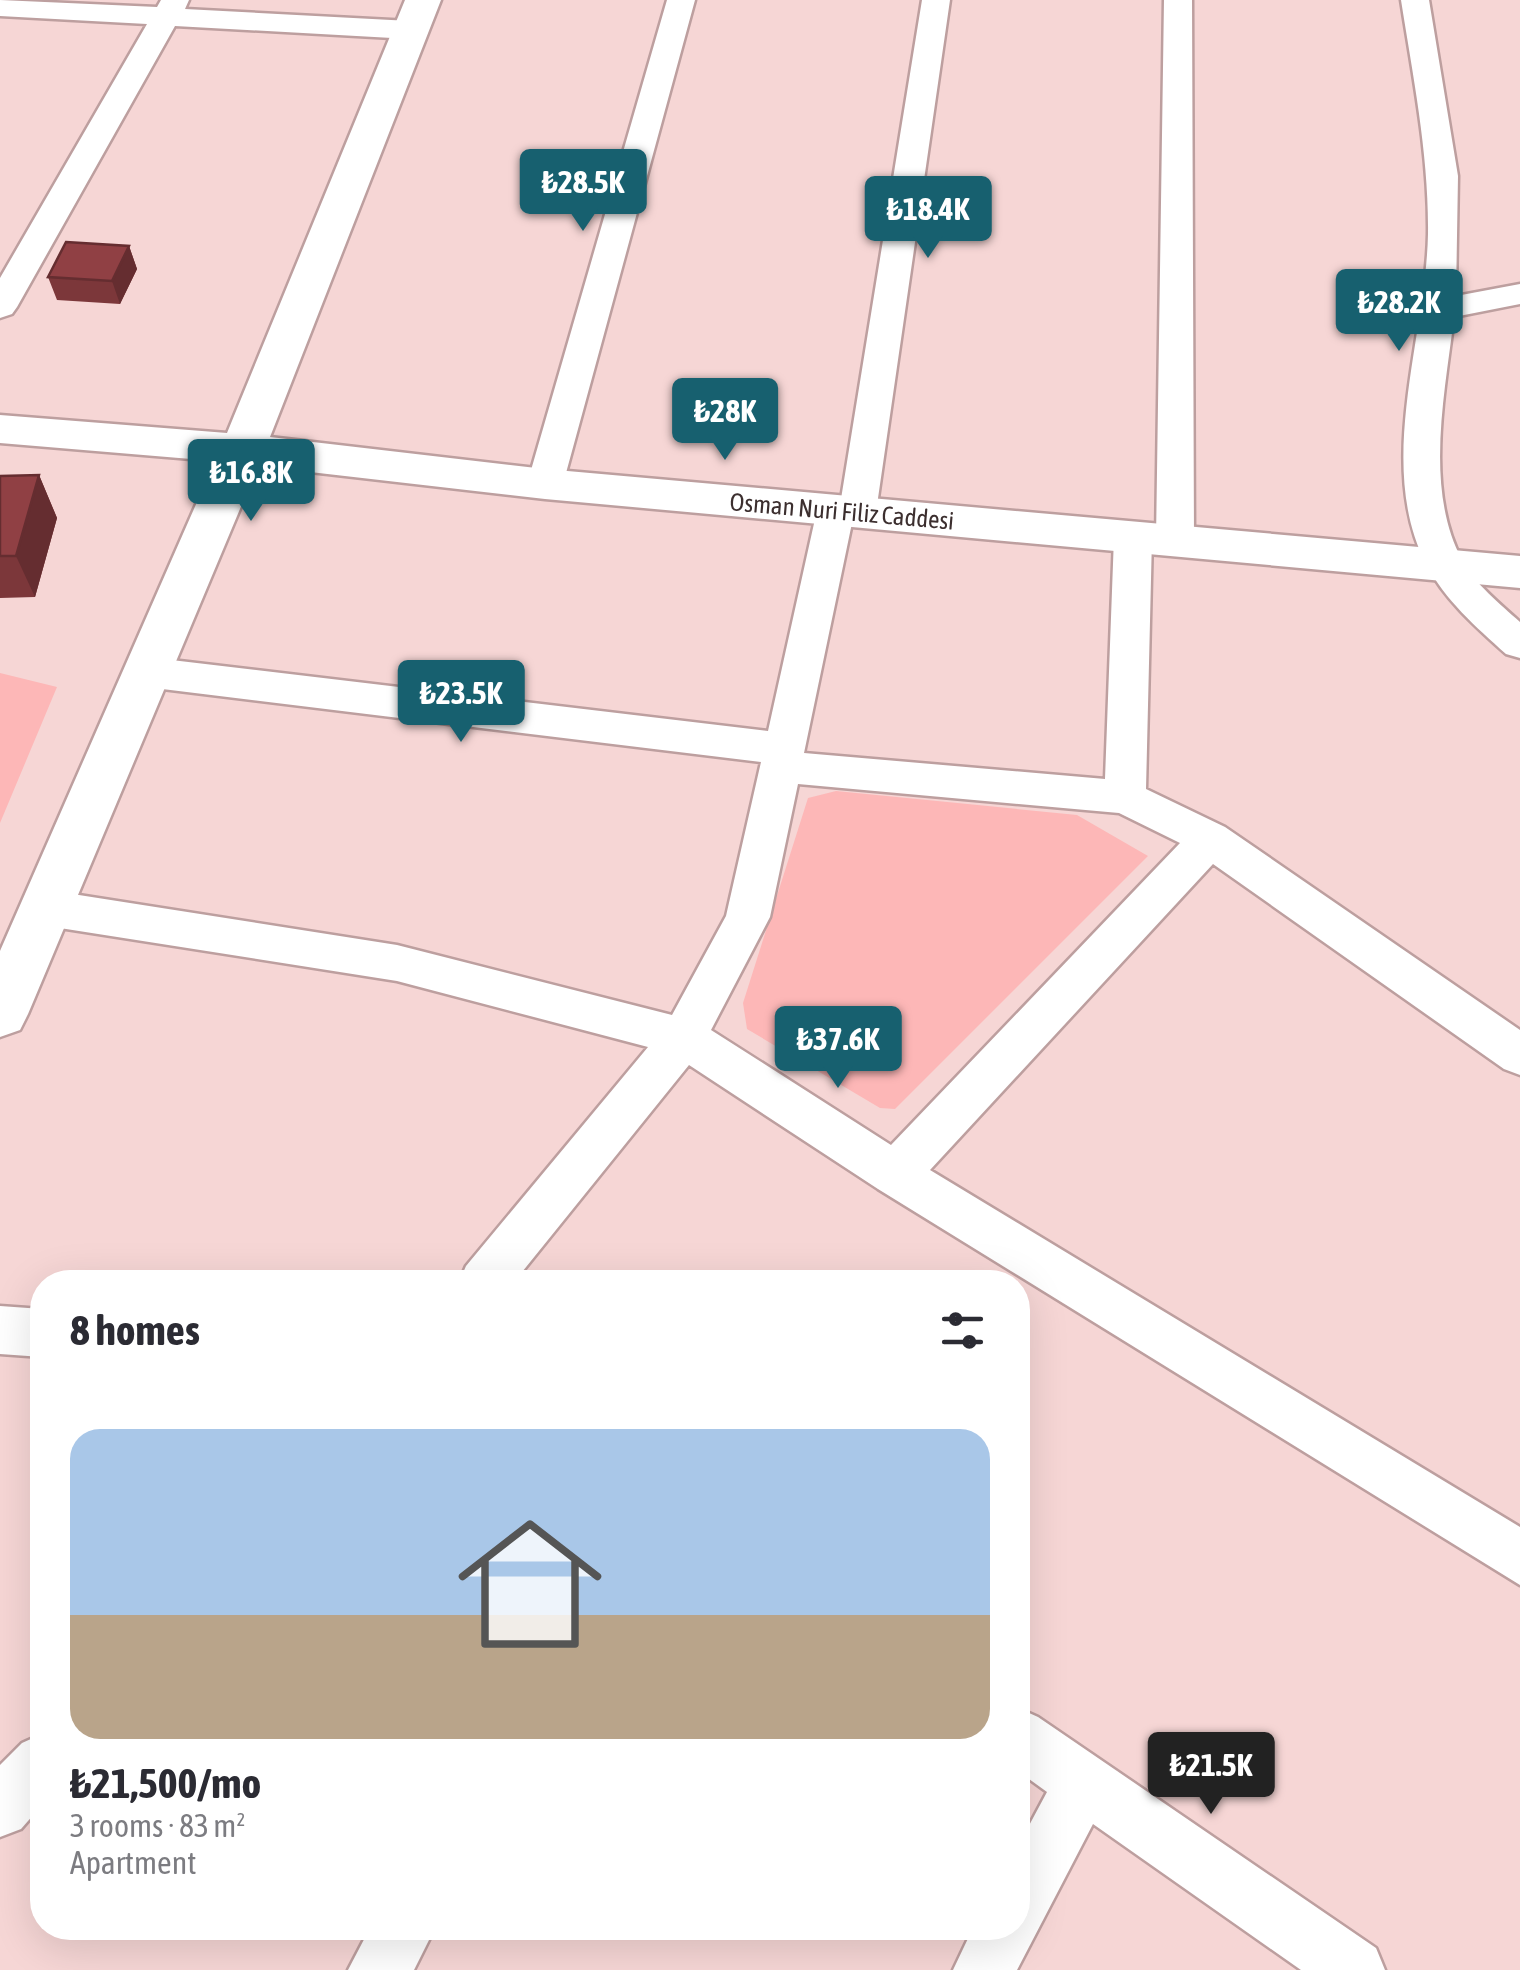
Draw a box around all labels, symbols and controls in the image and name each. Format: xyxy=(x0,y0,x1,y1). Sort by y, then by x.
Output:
pin: ₺28.5K xyxy=(502,149,664,234)
text: ₺28.5K xyxy=(542,163,624,200)
pin: ₺18.4K xyxy=(847,176,1009,261)
text: ₺18.4K xyxy=(887,190,969,227)
pin: ₺28.2K xyxy=(1318,269,1480,354)
text: ₺28.2K xyxy=(1358,283,1440,320)
pin: ₺28K xyxy=(666,378,784,463)
text: ₺28K xyxy=(694,392,756,429)
pin: ₺16.8K xyxy=(170,439,332,524)
text: ₺16.8K xyxy=(210,453,292,490)
street label: Osman Nuri Filiz Caddesi xyxy=(729,487,955,535)
pin: ₺23.5K xyxy=(380,660,542,745)
text: ₺23.5K xyxy=(420,674,502,711)
pin: ₺37.6K xyxy=(757,1006,919,1091)
text: ₺37.6K xyxy=(797,1020,879,1057)
icon: filters xyxy=(935,1303,990,1358)
text: 8 homes xyxy=(70,1306,200,1354)
icon: home xyxy=(440,1494,620,1674)
pin: ₺21.5K xyxy=(1130,1732,1292,1817)
text: ₺21.5K xyxy=(1170,1746,1252,1783)
text: ₺21,500/mo xyxy=(70,1759,261,1807)
text: 3 rooms · 83 m² xyxy=(70,1807,245,1844)
text: Apartment xyxy=(70,1844,196,1881)

